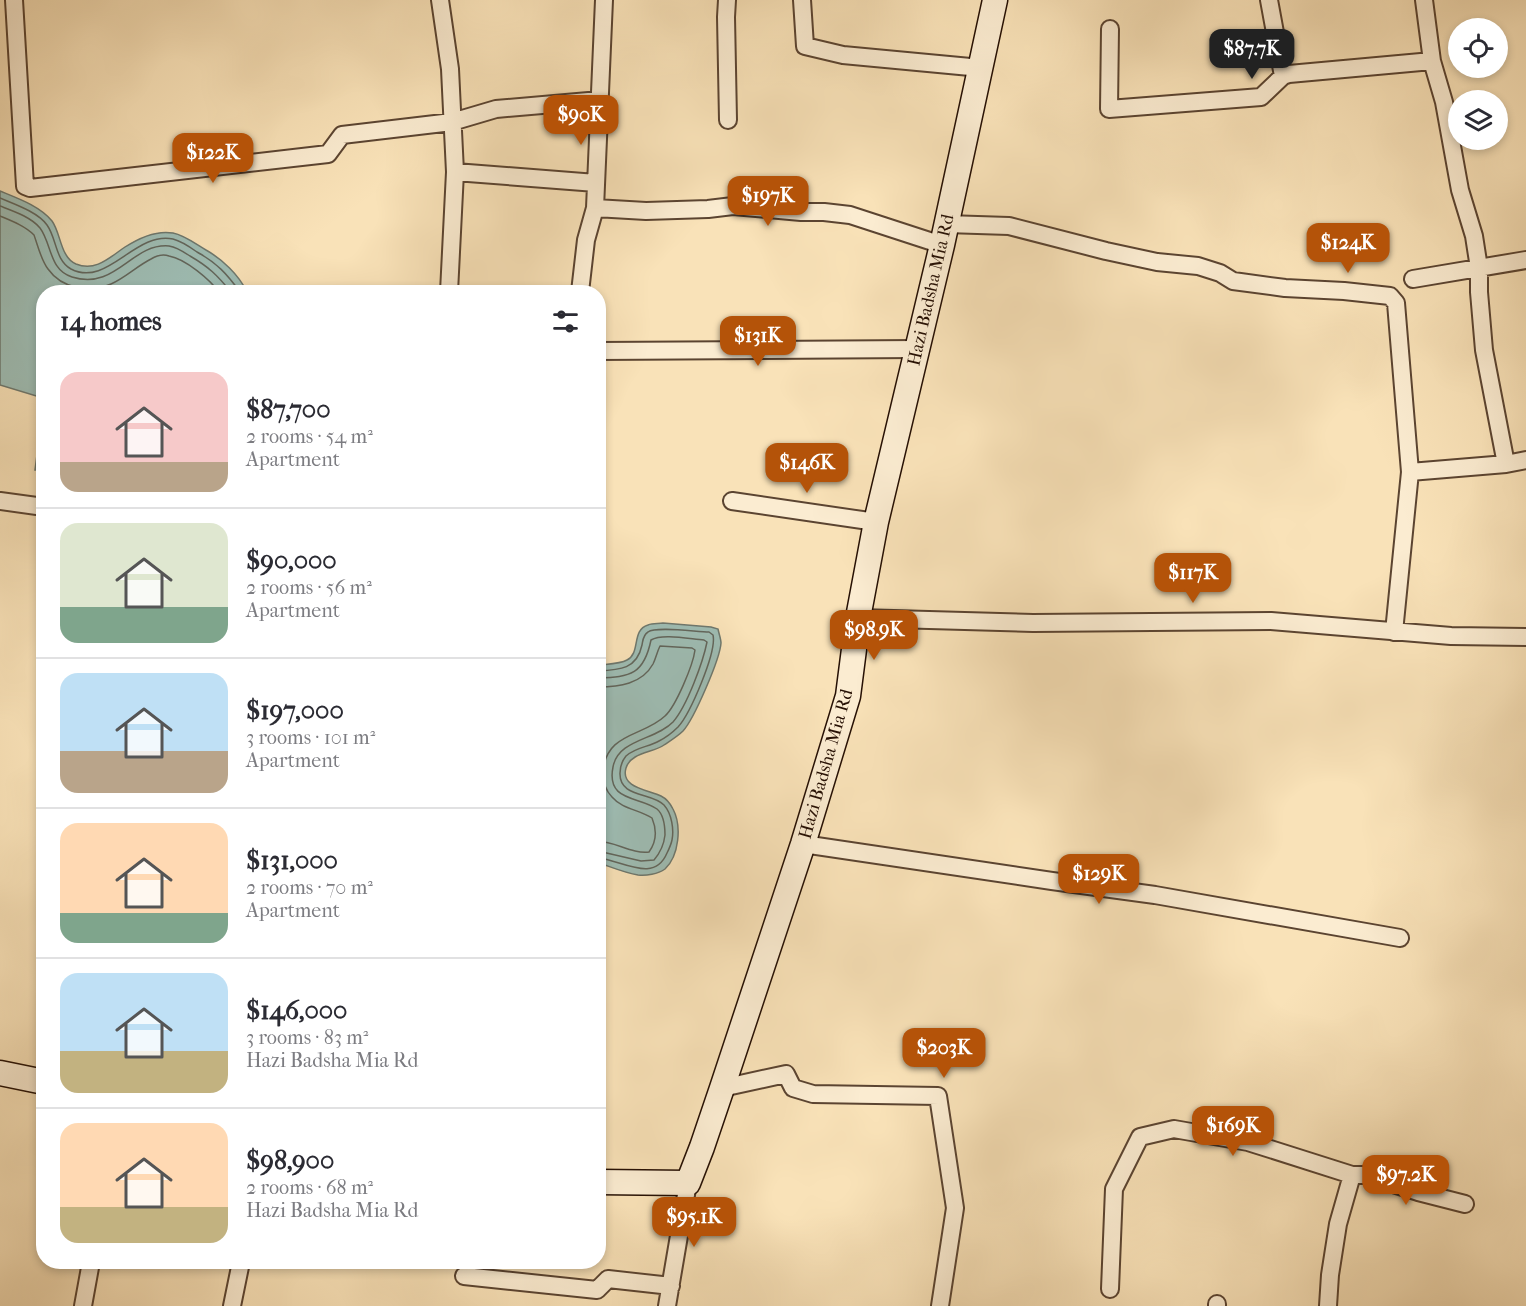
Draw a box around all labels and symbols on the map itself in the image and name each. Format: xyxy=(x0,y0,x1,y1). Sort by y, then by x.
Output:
pin: $87.7K xyxy=(1203,29,1301,80)
pin: $90K xyxy=(545,95,617,146)
pin: $122K xyxy=(171,133,255,184)
pin: $197K xyxy=(726,176,810,227)
street label: Hazi Badsha Mia Rd xyxy=(903,212,959,368)
pin: $124K xyxy=(1306,223,1390,274)
pin: $131K xyxy=(716,316,800,367)
pin: $146K xyxy=(765,443,849,494)
pin: $117K xyxy=(1151,553,1235,604)
pin: $98.9K xyxy=(825,610,923,661)
street label: Hazi Badsha Mia Rd xyxy=(795,686,858,841)
pin: $129K xyxy=(1057,854,1141,905)
pin: $203K xyxy=(902,1028,986,1079)
pin: $169K xyxy=(1191,1106,1275,1157)
pin: $97.2K xyxy=(1357,1155,1455,1206)
pin: $95.1K xyxy=(645,1197,743,1248)

